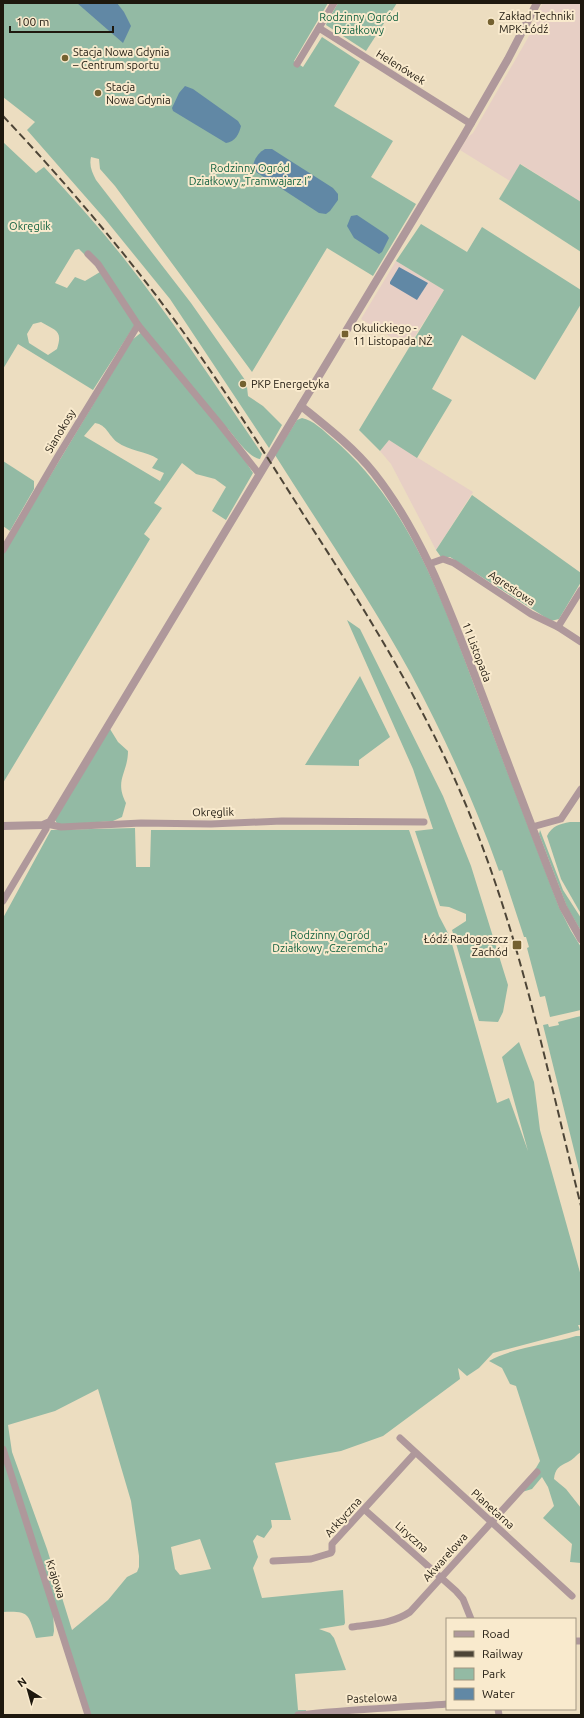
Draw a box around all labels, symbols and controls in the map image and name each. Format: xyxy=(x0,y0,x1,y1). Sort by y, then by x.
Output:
scale bar xyxy=(10,8,113,34)
place label: Zakład Techniki MPK-Łódź xyxy=(499,10,574,35)
park label: Rodzinny Ogród Działkowy xyxy=(319,11,399,36)
text: 100 m xyxy=(16,15,49,28)
marker: Zakład Techniki MPK-Łódź xyxy=(486,17,496,27)
place label: Stacja Nowa Gdynia – Centrum sportu xyxy=(72,46,169,71)
street label: Helenówek xyxy=(374,47,428,87)
marker: Stacja Nowa Gdynia – Centrum sportu xyxy=(60,53,70,63)
place label: Stacja Nowa Gdynia xyxy=(106,81,171,106)
marker: Stacja Nowa Gdynia xyxy=(93,88,103,98)
park label: Rodzinny Ogród Działkowy „Tramwajarz I” xyxy=(189,162,311,187)
park label: Okręglik xyxy=(9,220,51,232)
place label: Okulickiego - 11 Listopada NŻ xyxy=(353,322,433,347)
marker: Okulickiego - 11 Listopada NŻ xyxy=(340,329,350,339)
place label: PKP Energetyka xyxy=(251,378,329,390)
marker: PKP Energetyka xyxy=(238,379,248,389)
street label: Sianokosy xyxy=(42,406,78,455)
street label: Agrestowa xyxy=(487,568,537,608)
street label: 11 Listopada xyxy=(460,620,494,684)
street label: Okręglik xyxy=(192,806,234,818)
park label: Rodzinny Ogród Działkowy „Czeremcha” xyxy=(272,929,388,954)
place label: Łódź Radogoszcz Zachód xyxy=(424,933,508,958)
marker: Łódź Radogoszcz Zachód xyxy=(511,939,523,951)
street label: Planetarna xyxy=(469,1487,517,1531)
street label: Arktyczna xyxy=(322,1495,364,1539)
street label: Liryczna xyxy=(393,1519,431,1555)
street label: Akwarelowa xyxy=(420,1530,470,1584)
street label: Krajowa xyxy=(44,1558,68,1600)
legend xyxy=(446,1618,576,1710)
text: Road xyxy=(482,1627,510,1640)
text: Railway xyxy=(482,1647,523,1660)
text: Park xyxy=(482,1667,506,1680)
north arrow xyxy=(8,1670,48,1710)
text: N xyxy=(15,1675,29,1689)
text: Water xyxy=(482,1687,515,1700)
street label: Pastelowa xyxy=(346,1691,398,1705)

